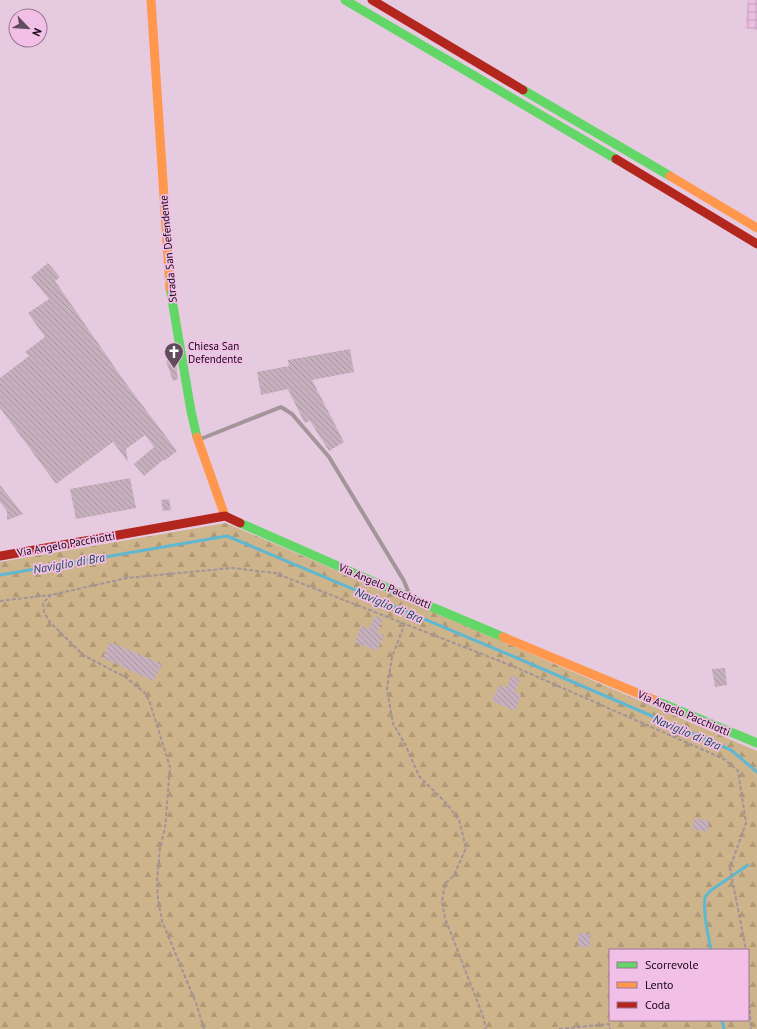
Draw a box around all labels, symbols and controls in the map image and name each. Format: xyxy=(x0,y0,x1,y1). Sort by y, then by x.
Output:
north arrow xyxy=(8,8,48,48)
text: N xyxy=(29,26,45,38)
street label: Strada San Defendente xyxy=(156,194,180,303)
place label: Chiesa San Defendente xyxy=(188,339,243,366)
church icon: Chiesa San Defendente xyxy=(163,341,185,369)
street label: Via Angelo Pacchiotti xyxy=(15,528,116,560)
water label: Naviglio di Bra xyxy=(32,549,106,577)
street label: Via Angelo Pacchiotti xyxy=(336,560,434,612)
water label: Naviglio di Bra xyxy=(353,584,425,626)
street label: Via Angelo Pacchiotti xyxy=(635,687,733,739)
water label: Naviglio di Bra xyxy=(651,711,723,753)
legend xyxy=(609,949,749,1021)
text: Scorrevole xyxy=(645,957,699,972)
text: Lento xyxy=(645,977,674,992)
text: Coda xyxy=(645,997,670,1012)

